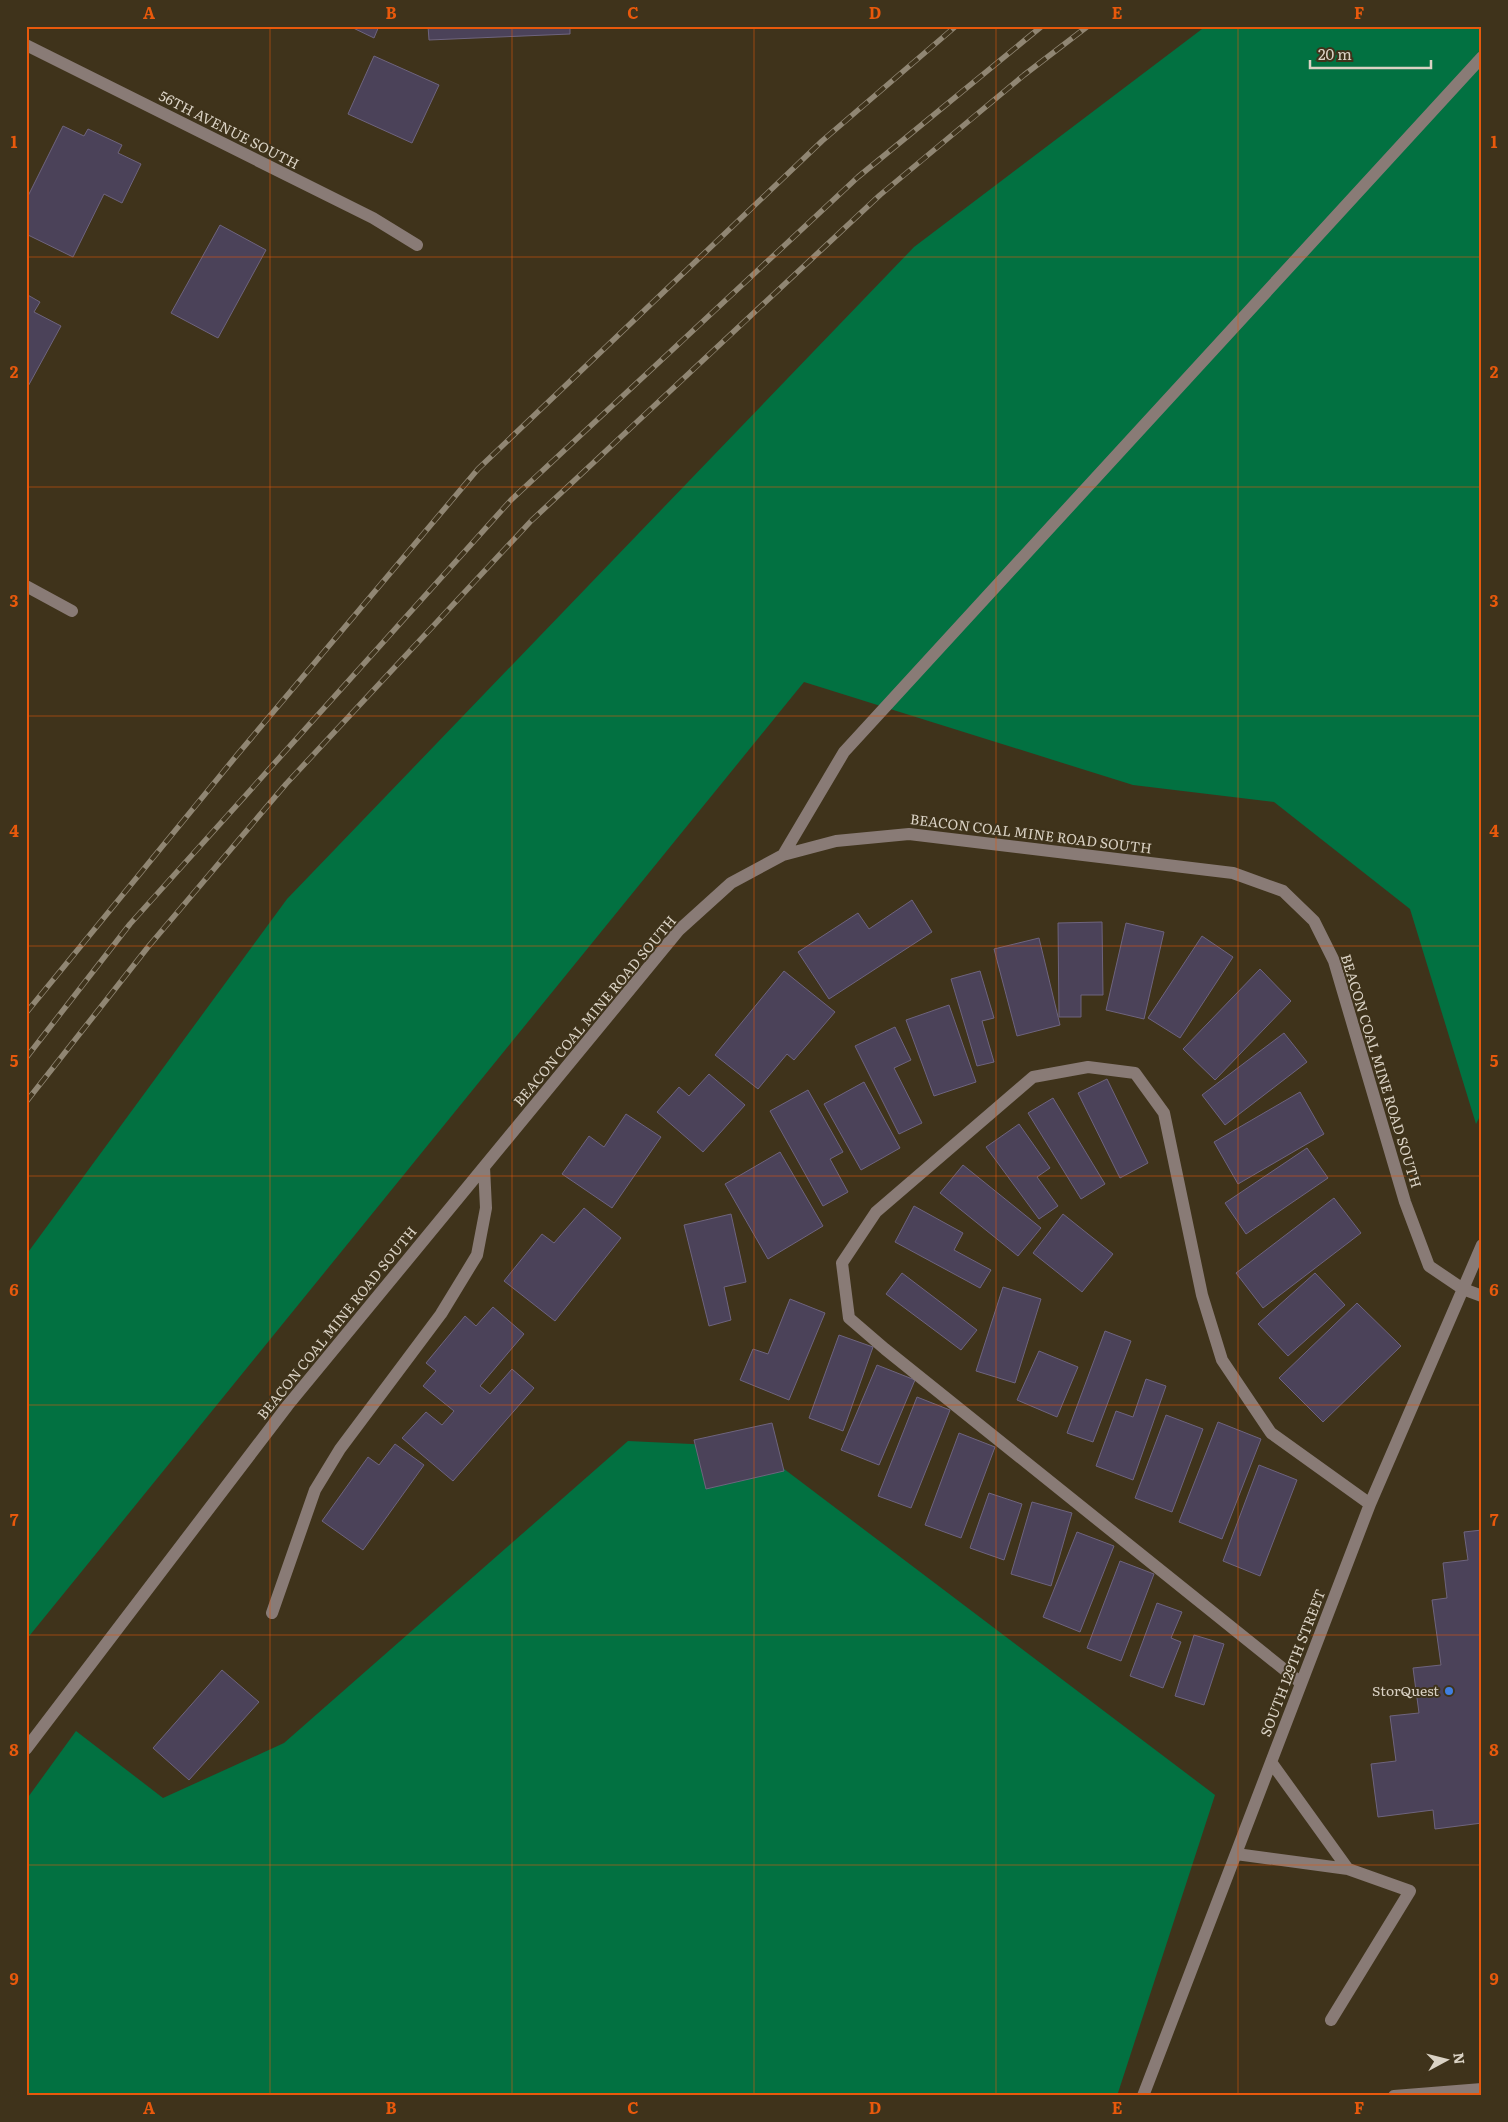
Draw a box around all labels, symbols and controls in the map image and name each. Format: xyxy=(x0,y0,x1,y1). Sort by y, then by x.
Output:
text: A xyxy=(143,0,155,24)
text: B xyxy=(385,0,397,24)
text: C xyxy=(627,0,639,24)
text: D xyxy=(869,0,881,24)
text: E xyxy=(1112,0,1123,24)
text: F xyxy=(1354,0,1364,24)
scale bar xyxy=(1310,38,1432,70)
text: 20 m xyxy=(1318,42,1352,65)
street label: 56TH AVENUE SOUTH xyxy=(156,85,303,173)
text: 1 xyxy=(11,129,18,153)
text: 1 xyxy=(1491,129,1498,153)
text: 2 xyxy=(10,359,19,383)
text: 2 xyxy=(1490,359,1499,383)
text: 3 xyxy=(10,588,19,612)
text: 3 xyxy=(1490,588,1499,612)
street label: BEACON COAL MINE ROAD SOUTH xyxy=(909,808,1153,858)
text: 4 xyxy=(9,818,19,842)
text: 4 xyxy=(1489,818,1499,842)
street label: BEACON COAL MINE ROAD SOUTH xyxy=(508,911,680,1110)
street label: BEACON COAL MINE ROAD SOUTH xyxy=(1337,951,1427,1190)
text: 5 xyxy=(10,1048,19,1072)
text: 5 xyxy=(1490,1048,1499,1072)
street label: BEACON COAL MINE ROAD SOUTH xyxy=(252,1221,421,1423)
text: 6 xyxy=(9,1277,19,1301)
text: 6 xyxy=(1489,1277,1499,1301)
text: 7 xyxy=(10,1507,19,1531)
text: 7 xyxy=(1490,1507,1499,1531)
street label: SOUTH 129TH STREET xyxy=(1255,1586,1329,1739)
place label: StorQuest xyxy=(1372,1680,1439,1700)
marker: StorQuest xyxy=(1443,1685,1455,1697)
text: 8 xyxy=(9,1737,19,1761)
text: 8 xyxy=(1489,1737,1499,1761)
text: 9 xyxy=(9,1966,19,1990)
text: 9 xyxy=(1489,1966,1499,1990)
north arrow xyxy=(1420,2034,1470,2084)
text: N xyxy=(1449,2051,1471,2066)
text: A xyxy=(143,2095,155,2119)
text: B xyxy=(385,2095,397,2119)
text: C xyxy=(627,2095,639,2119)
text: D xyxy=(869,2095,881,2119)
text: E xyxy=(1112,2095,1123,2119)
text: F xyxy=(1354,2095,1364,2119)

